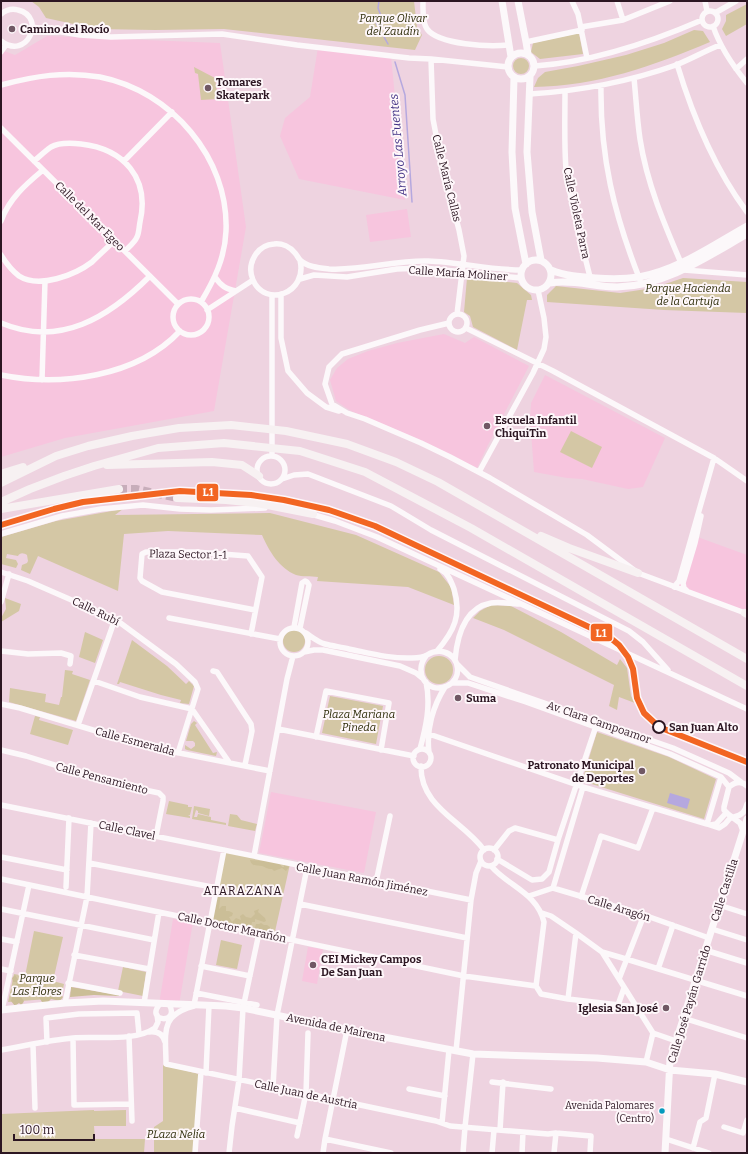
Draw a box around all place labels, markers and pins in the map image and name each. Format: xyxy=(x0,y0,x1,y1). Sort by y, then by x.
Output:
place label: Camino del Rocío xyxy=(20,23,109,36)
marker: Camino del Rocío xyxy=(7,24,17,34)
place label: Tomares Skatepark xyxy=(216,76,270,102)
marker: Tomares Skatepark xyxy=(203,83,213,93)
place label: Escuela Infantil ChiquiTin xyxy=(495,414,577,440)
marker: Escuela Infantil ChiquiTin xyxy=(482,421,492,431)
place label: Suma xyxy=(466,692,497,705)
marker: Suma xyxy=(453,693,463,703)
marker: San Juan Alto xyxy=(652,720,666,734)
place label: San Juan Alto xyxy=(669,721,738,734)
place label: Patronato Municipal de Deportes xyxy=(527,759,635,785)
marker: Patronato Municipal de Deportes xyxy=(637,766,647,776)
place label: CEI Mickey Campos De San Juan xyxy=(321,953,422,979)
marker: CEI Mickey Campos De San Juan xyxy=(308,960,318,970)
place label: Iglesia San José xyxy=(578,1002,658,1015)
marker: Iglesia San José xyxy=(661,1003,671,1013)
place label: Avenida Palomares (Centro) xyxy=(565,1100,654,1125)
marker: Avenida Palomares (Centro) xyxy=(657,1106,667,1116)

